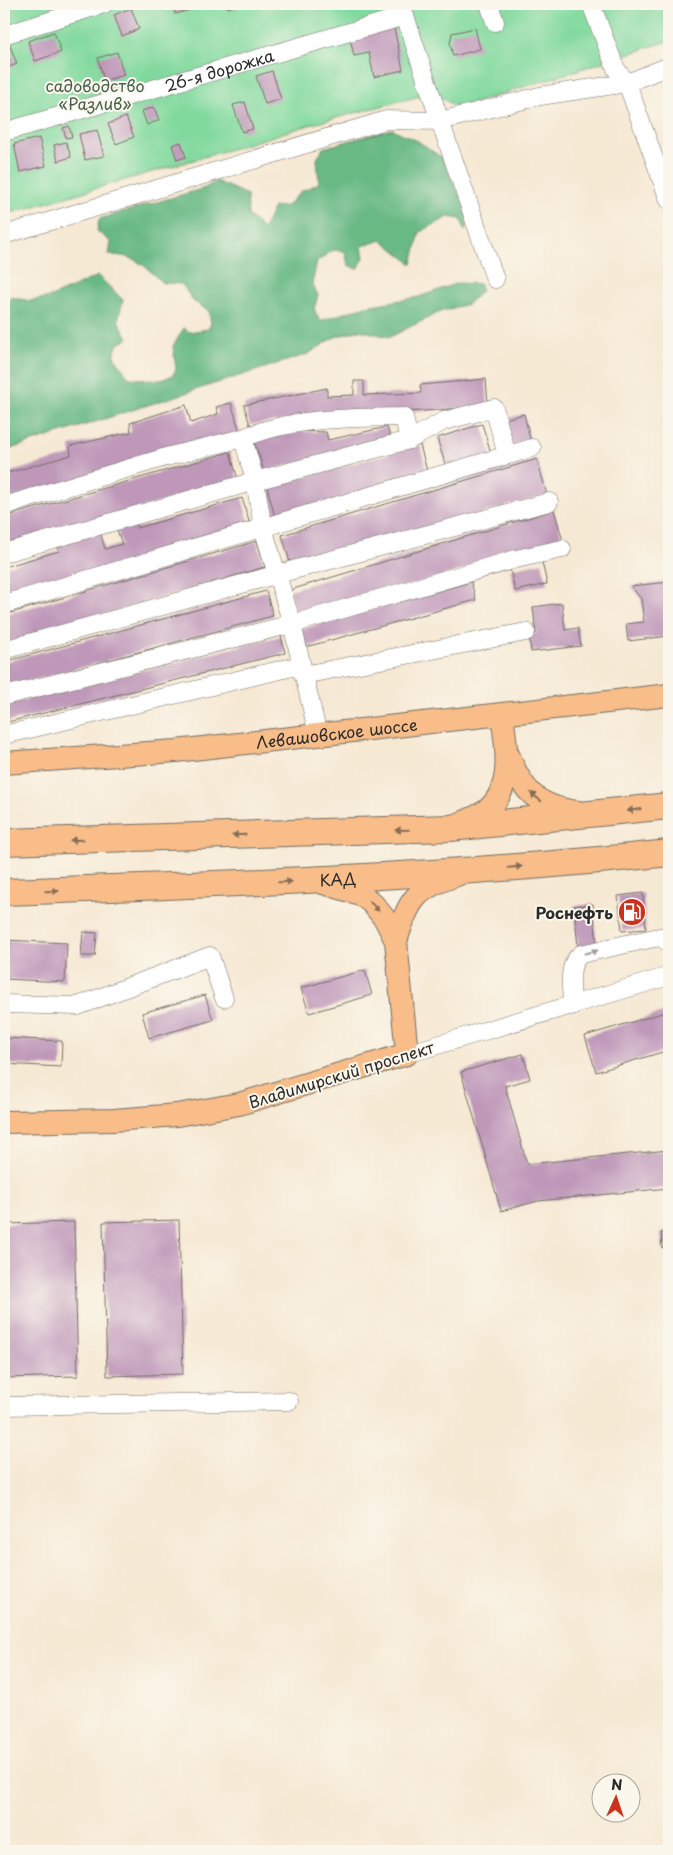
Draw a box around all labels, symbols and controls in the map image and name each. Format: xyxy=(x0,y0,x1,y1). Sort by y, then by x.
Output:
street label: 26-я дорожка xyxy=(162,43,277,97)
park label: садоводство «Разлив» xyxy=(45,73,145,115)
street label: Левашовское шоссе xyxy=(255,712,419,754)
one-way arrow xyxy=(530,792,543,803)
one-way arrow xyxy=(625,806,641,814)
one-way arrow xyxy=(393,826,409,834)
one-way arrow xyxy=(231,831,247,839)
one-way arrow xyxy=(68,837,84,845)
one-way arrow xyxy=(507,863,523,871)
street label: КАД xyxy=(319,865,357,891)
one-way arrow xyxy=(277,878,293,886)
one-way arrow xyxy=(45,886,61,894)
fuel station icon: Роснефть xyxy=(617,897,647,927)
one-way arrow xyxy=(368,900,380,912)
place label: Роснефть xyxy=(535,900,613,924)
one-way arrow xyxy=(584,947,600,955)
street label: Владимирский проспект xyxy=(245,1034,437,1114)
north arrow xyxy=(590,1772,640,1822)
text: N xyxy=(611,1774,623,1795)

